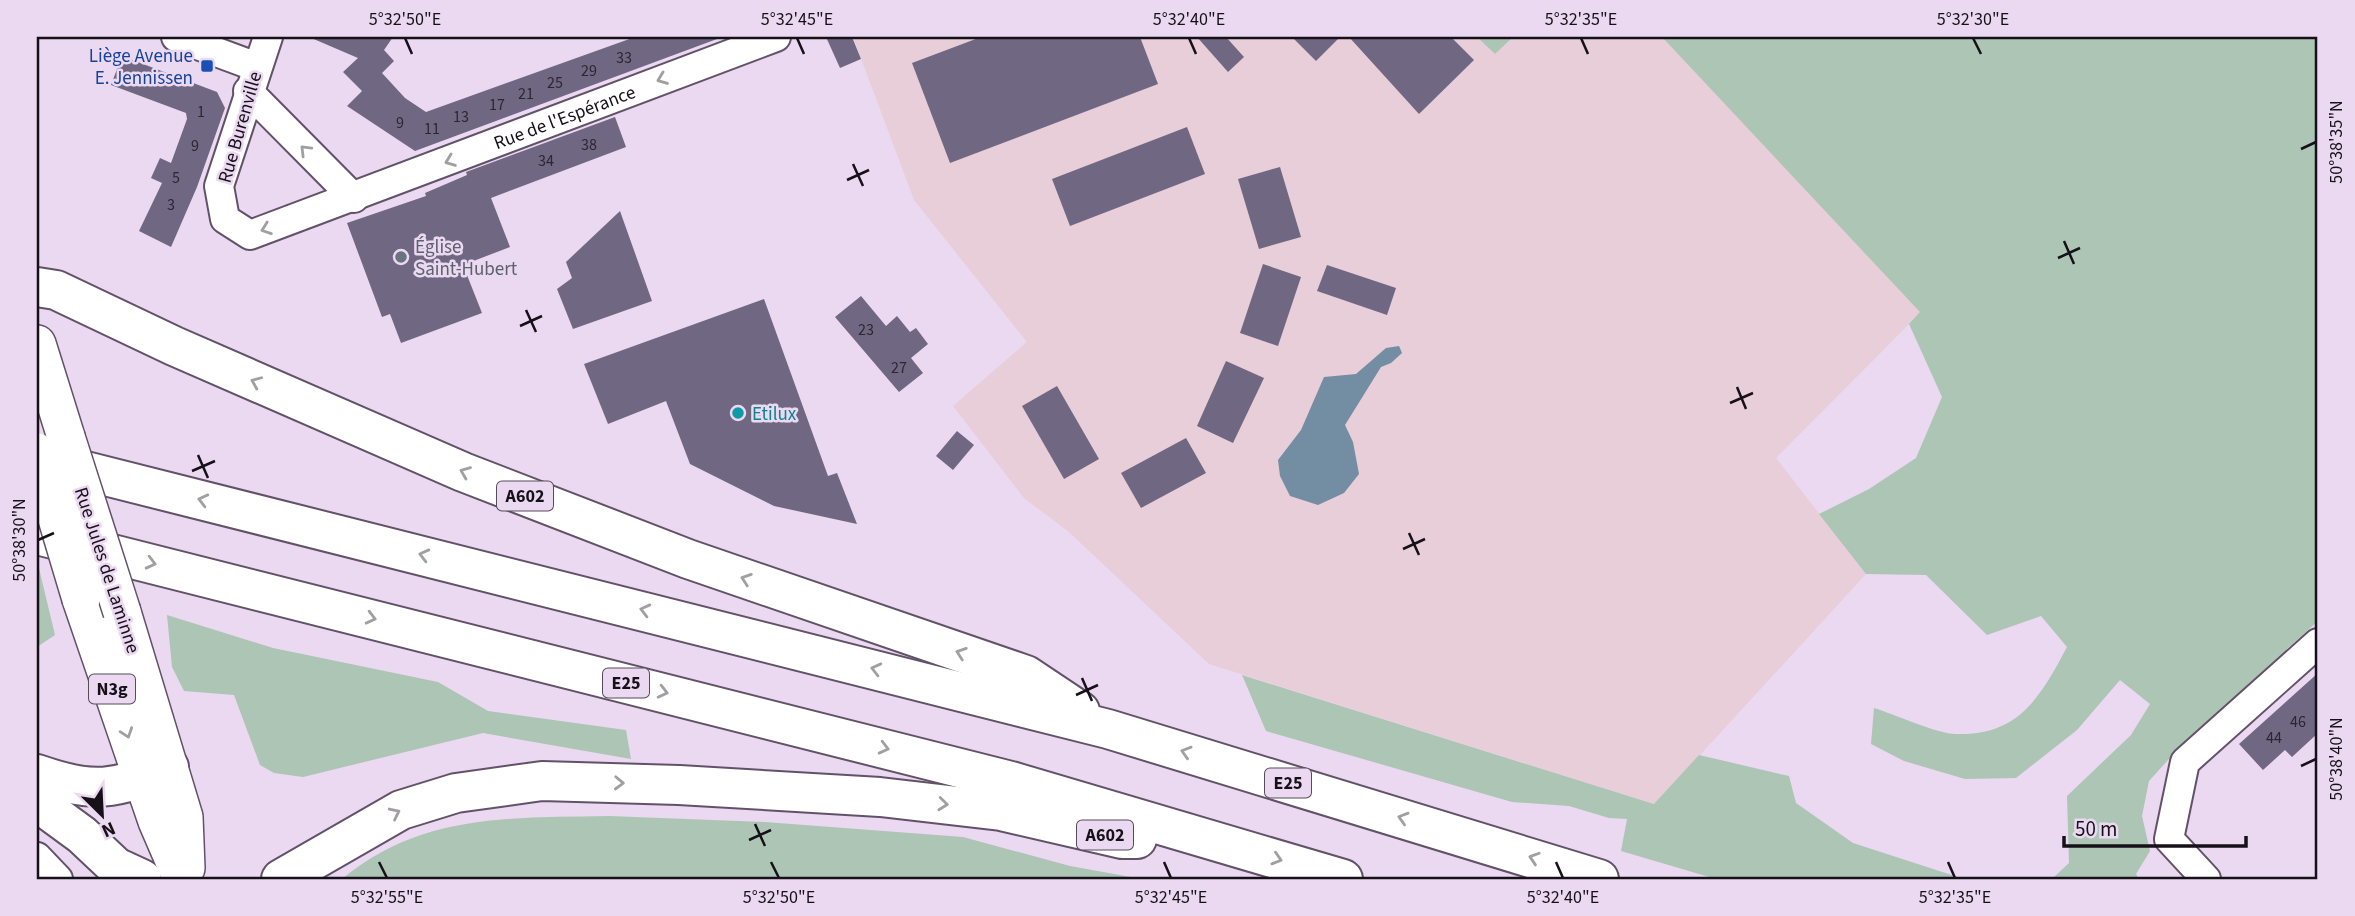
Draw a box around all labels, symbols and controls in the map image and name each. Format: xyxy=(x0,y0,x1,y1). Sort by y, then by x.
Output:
text: 5°32'50"E xyxy=(369,7,441,32)
text: 5°32'45"E xyxy=(761,7,833,32)
text: 5°32'40"E xyxy=(1153,7,1225,32)
text: 5°32'35"E xyxy=(1545,7,1617,32)
text: 5°32'30"E xyxy=(1937,7,2009,32)
place label: Liège Avenue E. Jennissen xyxy=(89,43,193,92)
house number: 33 xyxy=(616,47,632,69)
marker: Liège Avenue E. Jennissen xyxy=(199,58,215,74)
house number: 29 xyxy=(581,60,597,82)
street label: Rue Burenville xyxy=(212,69,269,186)
one-way arrow xyxy=(657,70,669,84)
house number: 25 xyxy=(547,72,563,94)
street label: Rue de l'Espérance xyxy=(490,79,640,157)
house number: 21 xyxy=(518,83,534,105)
house number: 17 xyxy=(489,94,505,116)
text: 50°38'35"N xyxy=(2324,100,2349,184)
house number: 1 xyxy=(197,101,205,123)
house number: 13 xyxy=(453,106,469,128)
house number: 9 xyxy=(396,112,404,134)
house number: 11 xyxy=(424,118,440,140)
house number: 38 xyxy=(581,134,597,156)
house number: 9 xyxy=(191,135,199,157)
one-way arrow xyxy=(301,145,314,158)
house number: 34 xyxy=(538,150,554,172)
one-way arrow xyxy=(445,152,457,166)
house number: 5 xyxy=(172,167,180,189)
house number: 3 xyxy=(167,194,175,216)
one-way arrow xyxy=(261,221,273,235)
place label: Église Saint-Hubert xyxy=(415,234,518,283)
marker: Église Saint-Hubert xyxy=(393,249,409,265)
house number: 23 xyxy=(858,319,874,341)
house number: 27 xyxy=(891,357,907,379)
one-way arrow xyxy=(251,376,263,390)
place label: Etilux xyxy=(752,401,797,428)
marker: Etilux xyxy=(730,405,746,421)
one-way arrow xyxy=(460,467,472,481)
road number: A602 xyxy=(497,482,553,510)
street label: Rue Jules de Laminne xyxy=(67,484,146,657)
one-way arrow xyxy=(198,494,210,508)
text: 50°38'30"N xyxy=(7,498,32,582)
one-way arrow xyxy=(418,549,430,563)
one-way arrow xyxy=(145,555,157,569)
one-way arrow xyxy=(741,573,753,587)
one-way arrow xyxy=(639,604,651,618)
one-way arrow xyxy=(365,610,377,624)
one-way arrow xyxy=(956,647,968,661)
one-way arrow xyxy=(870,663,882,677)
road number: E25 xyxy=(603,668,649,698)
road number: N3g xyxy=(89,674,135,704)
one-way arrow xyxy=(657,684,669,698)
house number: 46 xyxy=(2290,711,2306,733)
text: 50°38'40"N xyxy=(2324,717,2349,801)
one-way arrow xyxy=(119,727,133,739)
house number: 44 xyxy=(2266,727,2282,749)
one-way arrow xyxy=(877,740,889,754)
one-way arrow xyxy=(1180,746,1192,761)
road number: E25 xyxy=(1265,768,1311,798)
one-way arrow xyxy=(613,776,624,791)
north arrow xyxy=(66,780,136,850)
one-way arrow xyxy=(938,796,949,811)
scale bar xyxy=(2064,804,2246,848)
one-way arrow xyxy=(388,808,400,822)
one-way arrow xyxy=(1398,811,1410,826)
text: N xyxy=(97,814,120,844)
text: 50 m xyxy=(2075,814,2117,844)
road number: A602 xyxy=(1077,820,1133,850)
one-way arrow xyxy=(1271,851,1283,866)
one-way arrow xyxy=(1529,852,1541,867)
text: 5°32'55"E xyxy=(351,885,423,910)
text: 5°32'50"E xyxy=(743,885,815,910)
text: 5°32'45"E xyxy=(1135,885,1207,910)
text: 5°32'40"E xyxy=(1527,885,1599,910)
text: 5°32'35"E xyxy=(1919,885,1991,910)

